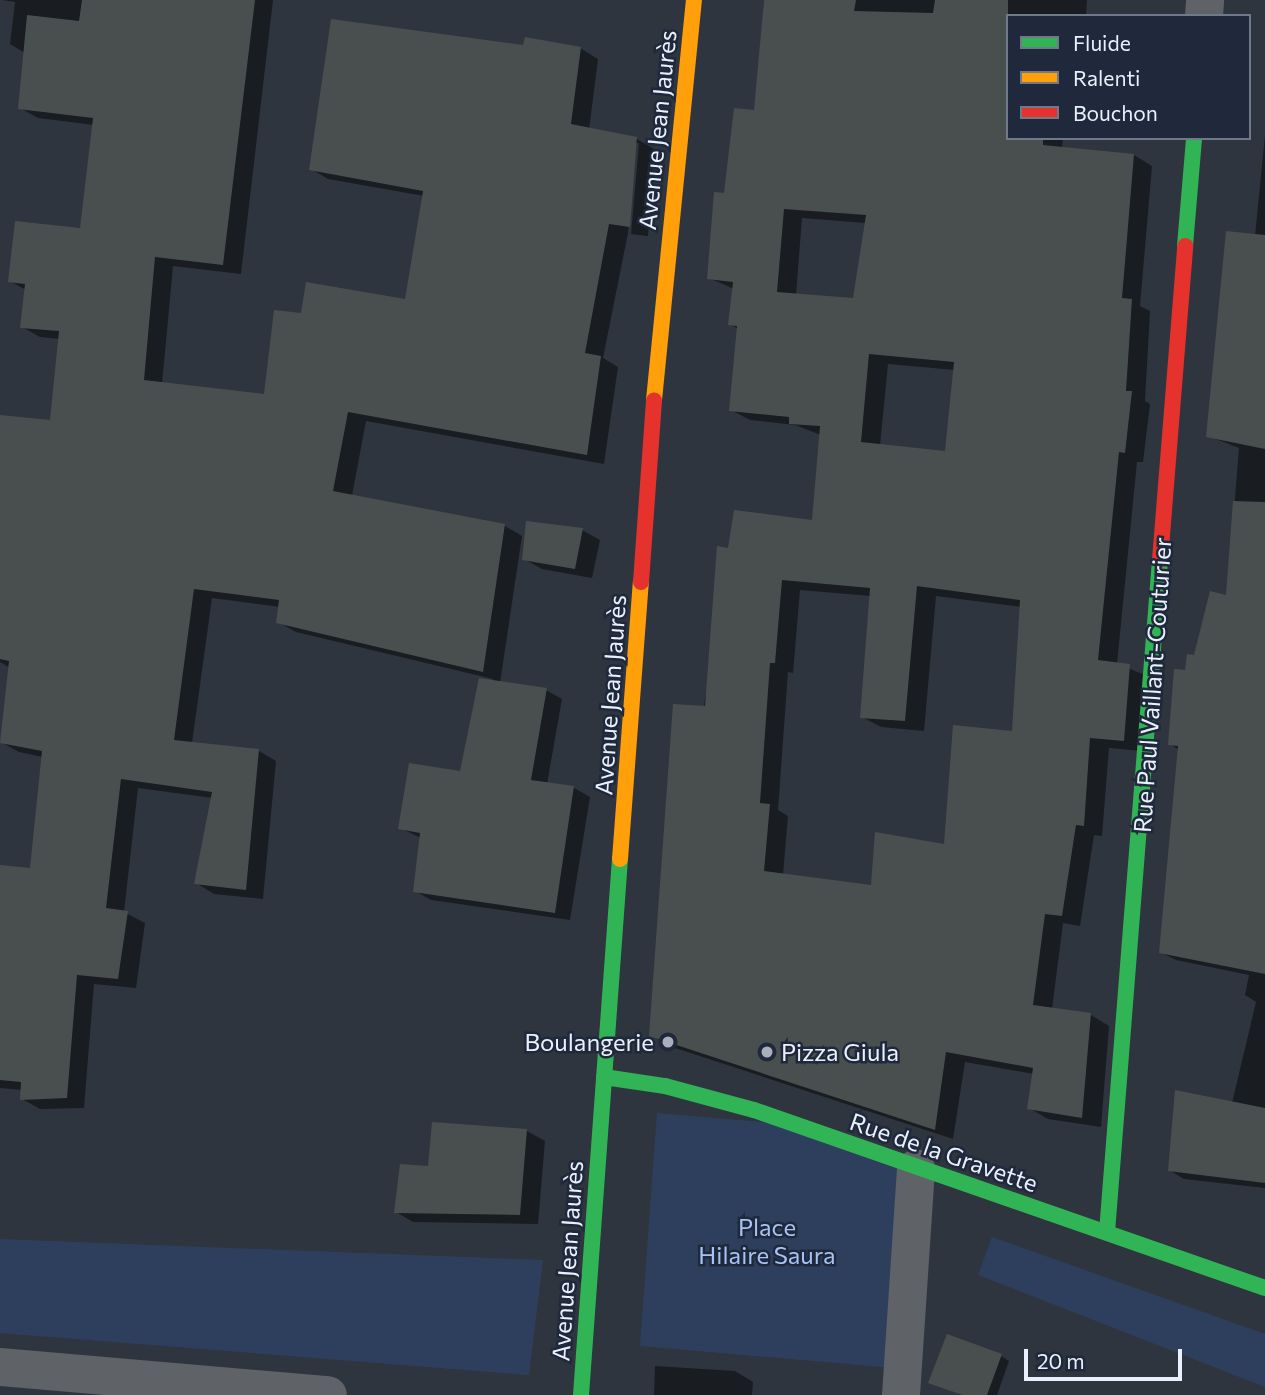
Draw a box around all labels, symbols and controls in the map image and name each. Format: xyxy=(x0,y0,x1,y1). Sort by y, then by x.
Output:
legend xyxy=(1006,14,1251,140)
street label: Avenue Jean Jaurès xyxy=(632,29,682,231)
text: Fluide xyxy=(1073,30,1131,55)
text: Ralenti xyxy=(1073,65,1140,90)
text: Bouchon xyxy=(1073,100,1158,125)
street label: Rue Paul Vaillant-Couturier xyxy=(1127,536,1177,834)
street label: Avenue Jean Jaurès xyxy=(589,594,631,796)
place label: Boulangerie xyxy=(525,1028,654,1056)
marker: Boulangerie xyxy=(660,1034,676,1050)
place label: Pizza Giula xyxy=(781,1038,899,1066)
marker: Pizza Giula xyxy=(759,1044,775,1060)
street label: Rue de la Gravette xyxy=(846,1106,1042,1198)
street label: Avenue Jean Jaurès xyxy=(546,1160,588,1362)
park label: Place Hilaire Saura xyxy=(698,1213,836,1269)
scale bar xyxy=(1027,1336,1184,1380)
text: 20 m xyxy=(1037,1348,1085,1373)

